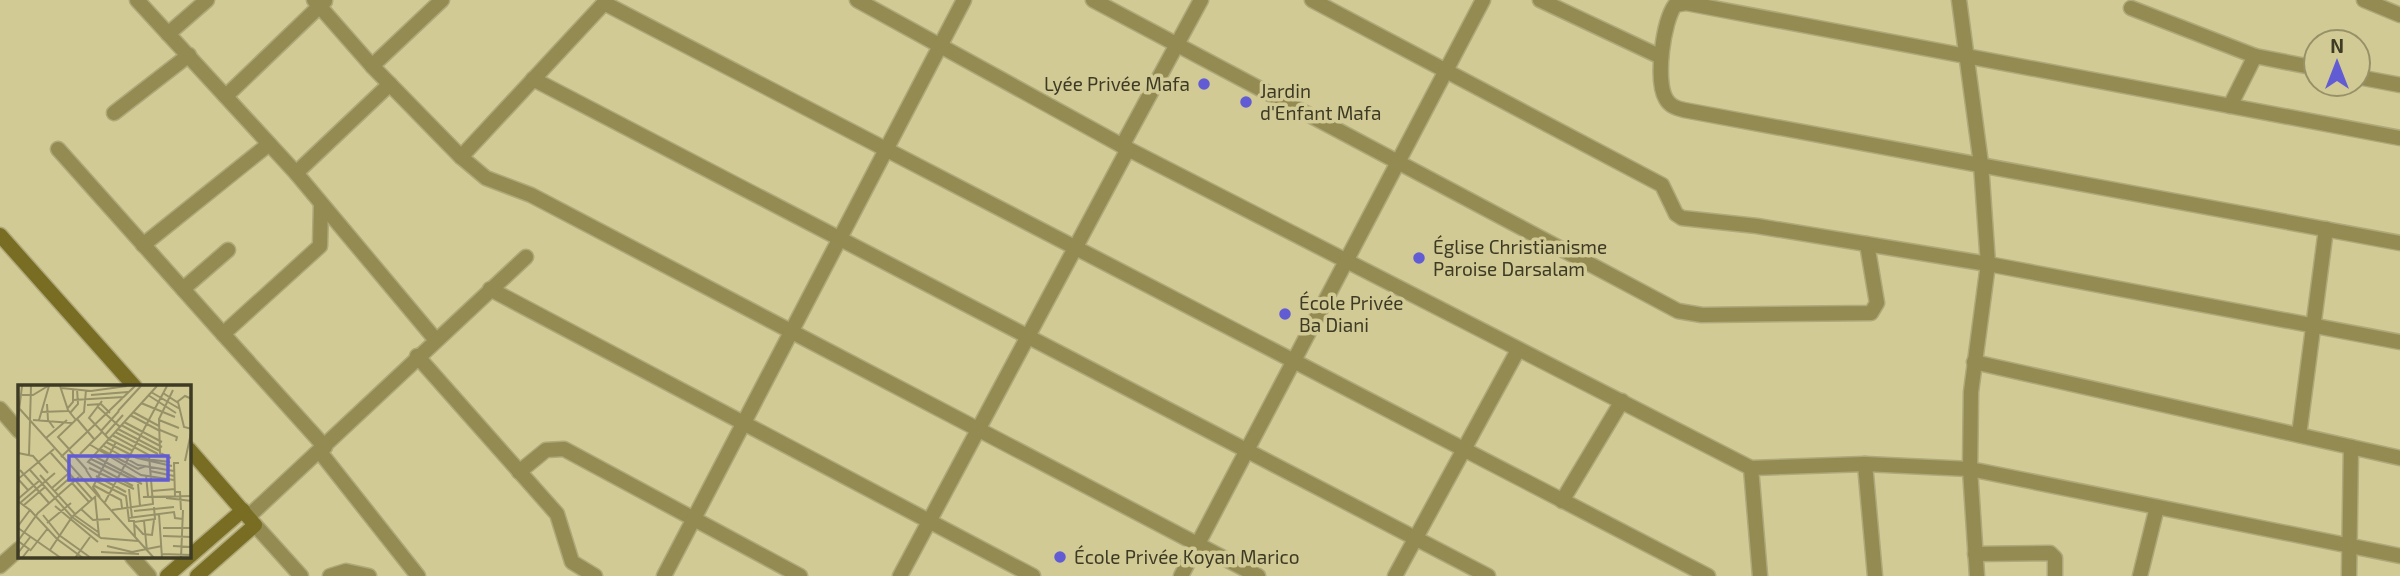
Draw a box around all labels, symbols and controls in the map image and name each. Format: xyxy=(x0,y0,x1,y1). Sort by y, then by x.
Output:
north arrow xyxy=(2302,28,2372,98)
text: N xyxy=(2330,34,2344,57)
place label: Lyée Privée Mafa xyxy=(1044,72,1190,95)
marker: Lyée Privée Mafa xyxy=(1196,76,1212,92)
place label: Jardin d'Enfant Mafa xyxy=(1260,79,1381,124)
marker: Jardin d'Enfant Mafa xyxy=(1238,94,1254,110)
place label: Église Christianisme Paroise Darsalam xyxy=(1433,235,1607,280)
marker: Église Christianisme Paroise Darsalam xyxy=(1411,250,1427,266)
place label: École Privée Ba Diani xyxy=(1299,291,1404,336)
marker: École Privée Ba Diani xyxy=(1277,306,1293,322)
inset map xyxy=(18,385,191,558)
place label: École Privée Koyan Marico xyxy=(1074,545,1299,568)
marker: École Privée Koyan Marico xyxy=(1052,549,1068,565)

